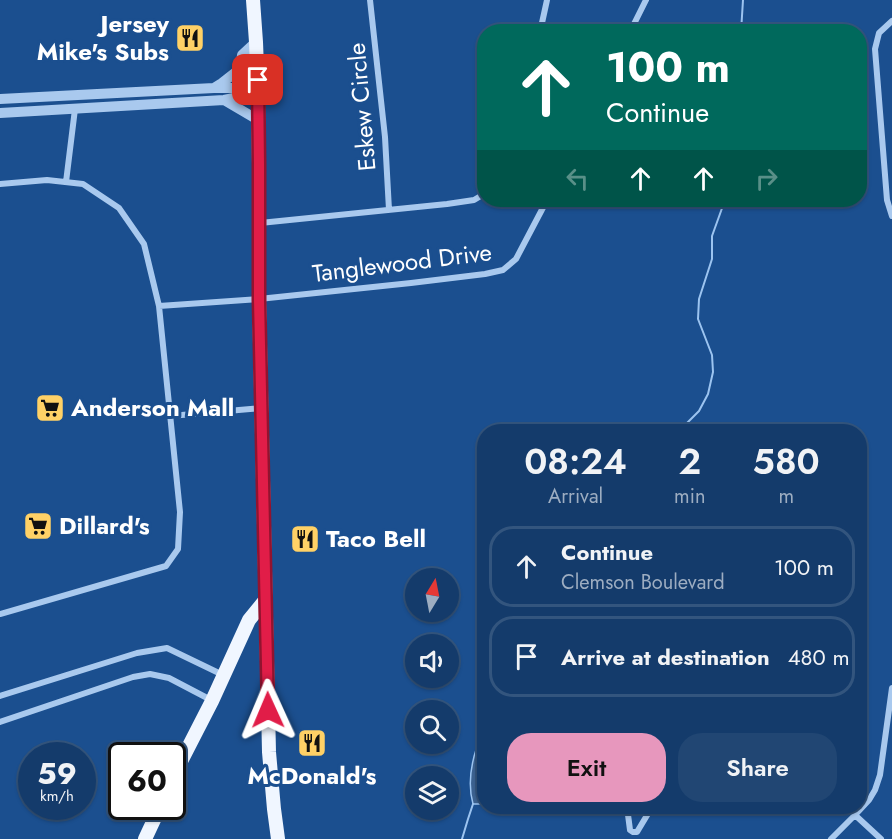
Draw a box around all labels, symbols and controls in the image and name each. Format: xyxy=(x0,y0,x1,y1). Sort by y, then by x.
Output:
place label: Jersey Mike's Subs xyxy=(37,6,169,69)
restaurant icon: Jersey Mike's Subs xyxy=(174,22,206,54)
text: 100 m xyxy=(606,37,730,98)
street label: Eskew Circle xyxy=(338,42,385,173)
icon: ahead xyxy=(507,48,585,126)
pin xyxy=(232,54,283,105)
icon: arrive xyxy=(241,63,274,96)
text: Continue xyxy=(606,93,709,132)
icon: left xyxy=(561,162,594,195)
icon: ahead xyxy=(624,162,657,195)
icon: ahead xyxy=(687,162,720,195)
icon: right xyxy=(750,162,783,195)
street label: Tanglewood Drive xyxy=(310,234,494,291)
place label: Anderson Mall xyxy=(70,390,234,425)
supermarket icon: Anderson Mall xyxy=(34,392,66,424)
text: 08:24 xyxy=(524,435,627,487)
text: 2 xyxy=(678,435,701,487)
text: 580 xyxy=(753,435,820,487)
text: Arrival xyxy=(548,482,603,511)
text: min xyxy=(674,482,705,511)
text: m xyxy=(778,482,794,511)
place label: Dillard's xyxy=(59,508,150,543)
supermarket icon: Dillard's xyxy=(22,510,54,542)
place label: Taco Bell xyxy=(326,521,426,556)
restaurant icon: Taco Bell xyxy=(289,523,321,555)
text: Continue xyxy=(561,536,653,568)
icon: ahead xyxy=(510,550,543,583)
text: 100 m xyxy=(774,551,834,583)
north arrow xyxy=(405,568,459,622)
map controls xyxy=(405,568,459,820)
text: Clemson Boulevard xyxy=(561,568,725,597)
button: sound xyxy=(405,634,459,688)
icon: arrive xyxy=(510,640,543,673)
text: Arrive at destination xyxy=(561,641,770,673)
text: 480 m xyxy=(788,641,850,673)
position arrow xyxy=(236,678,300,742)
button: search xyxy=(405,700,459,754)
restaurant icon: McDonald's xyxy=(296,727,328,759)
button: Exit xyxy=(507,733,666,802)
button: Share xyxy=(678,733,837,802)
speed limit sign: 60 xyxy=(108,742,186,820)
text: 59 xyxy=(37,752,77,795)
place label: McDonald's xyxy=(248,758,377,793)
button: layers xyxy=(405,766,459,820)
text: km/h xyxy=(40,785,74,807)

